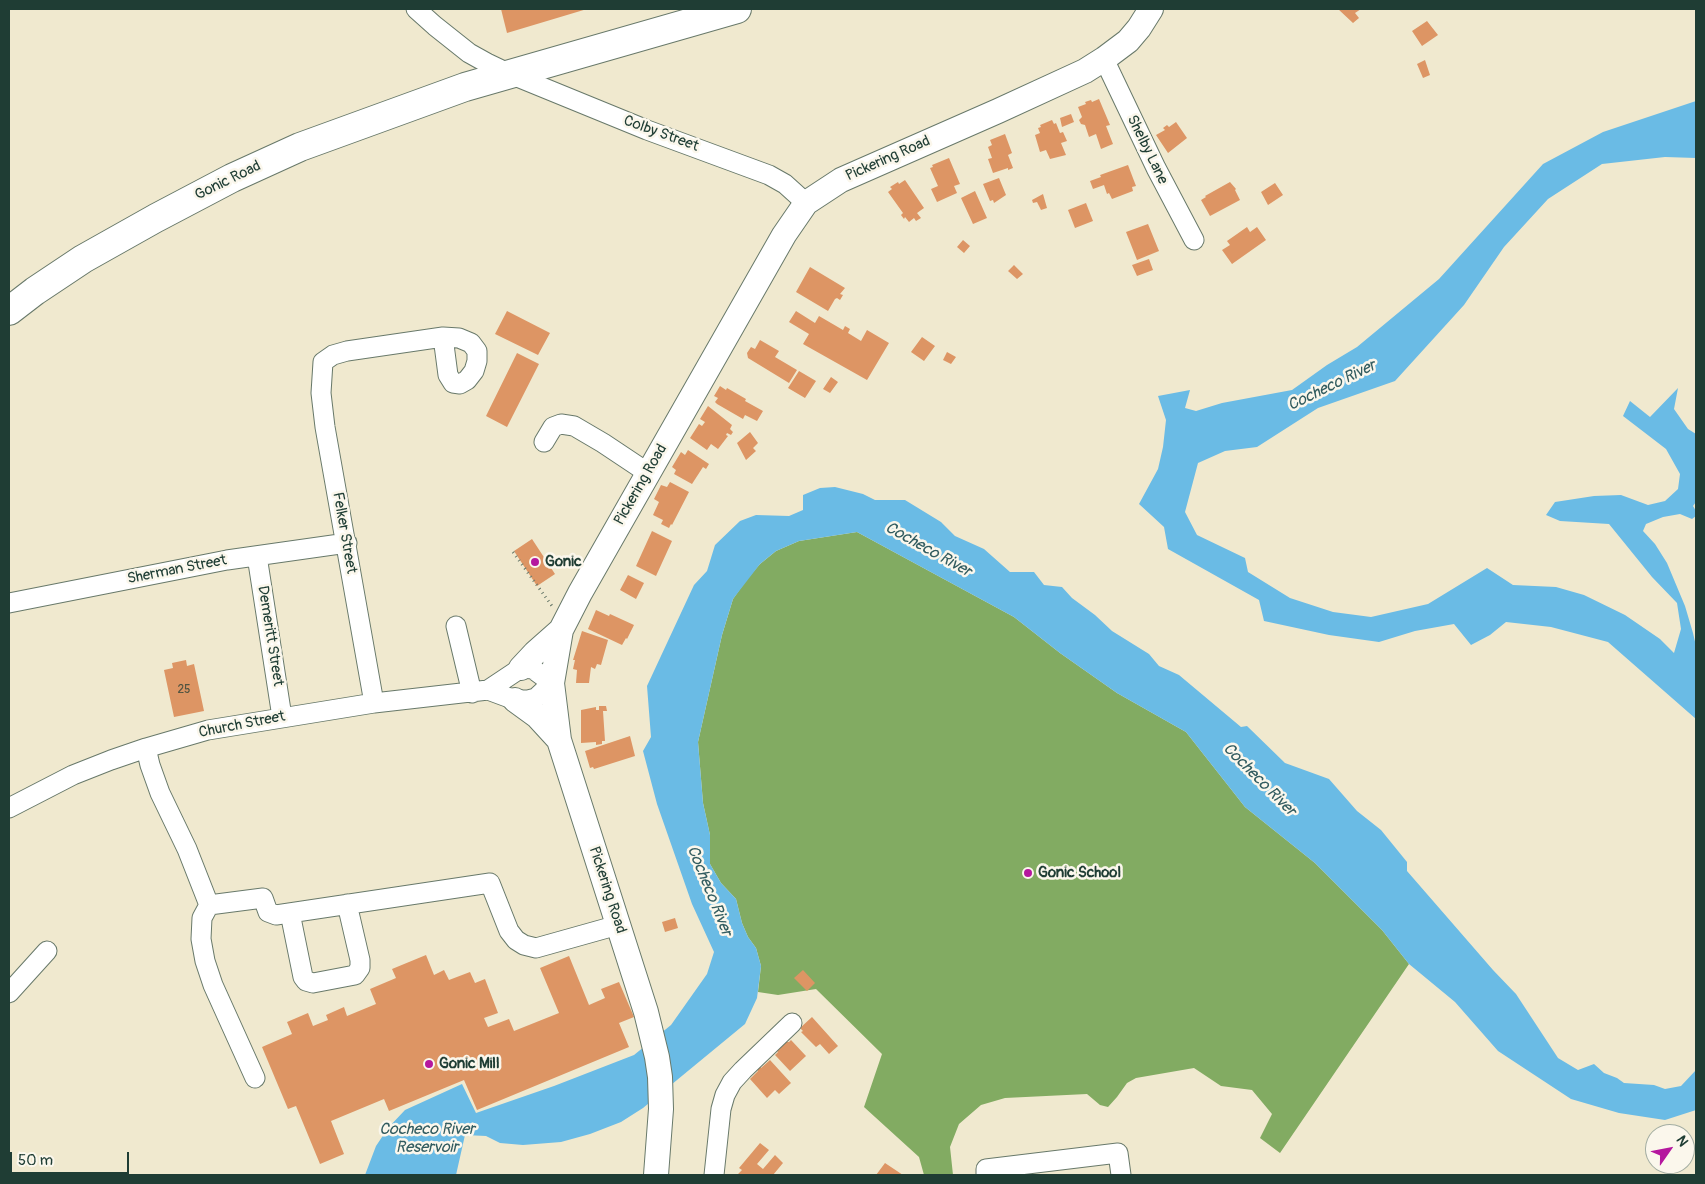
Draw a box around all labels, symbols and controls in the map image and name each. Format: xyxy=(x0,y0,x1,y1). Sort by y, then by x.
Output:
street label: Colby Street xyxy=(621,112,701,156)
street label: Shelby Lane xyxy=(1123,113,1171,187)
street label: Pickering Road xyxy=(843,132,933,186)
street label: Gonic Road xyxy=(192,157,264,205)
water label: Cocheco River xyxy=(1285,356,1379,416)
street label: Pickering Road xyxy=(611,441,671,529)
street label: Felker Street xyxy=(328,491,360,575)
water label: Cocheco River xyxy=(882,518,974,582)
street label: Sherman Street xyxy=(126,552,228,588)
place label: Gonic xyxy=(545,553,582,571)
marker: Gonic xyxy=(529,556,541,568)
street label: Demeritt Street xyxy=(253,585,287,687)
house number: 25 xyxy=(177,683,191,697)
street label: Church Street xyxy=(197,708,287,742)
water label: Cocheco River xyxy=(1218,739,1300,821)
water label: Cocheco River xyxy=(682,843,736,939)
street label: Pickering Road xyxy=(584,844,630,936)
place label: Gonic School xyxy=(1038,864,1121,882)
marker: Gonic School xyxy=(1022,867,1034,879)
place label: Gonic Mill xyxy=(439,1055,499,1073)
marker: Gonic Mill xyxy=(423,1058,435,1070)
water label: Cocheco River Reservoir xyxy=(379,1120,475,1158)
north arrow xyxy=(1645,1124,1695,1174)
text: N xyxy=(1672,1133,1692,1150)
scale bar xyxy=(12,1142,131,1174)
text: 50 m xyxy=(18,1151,53,1170)

